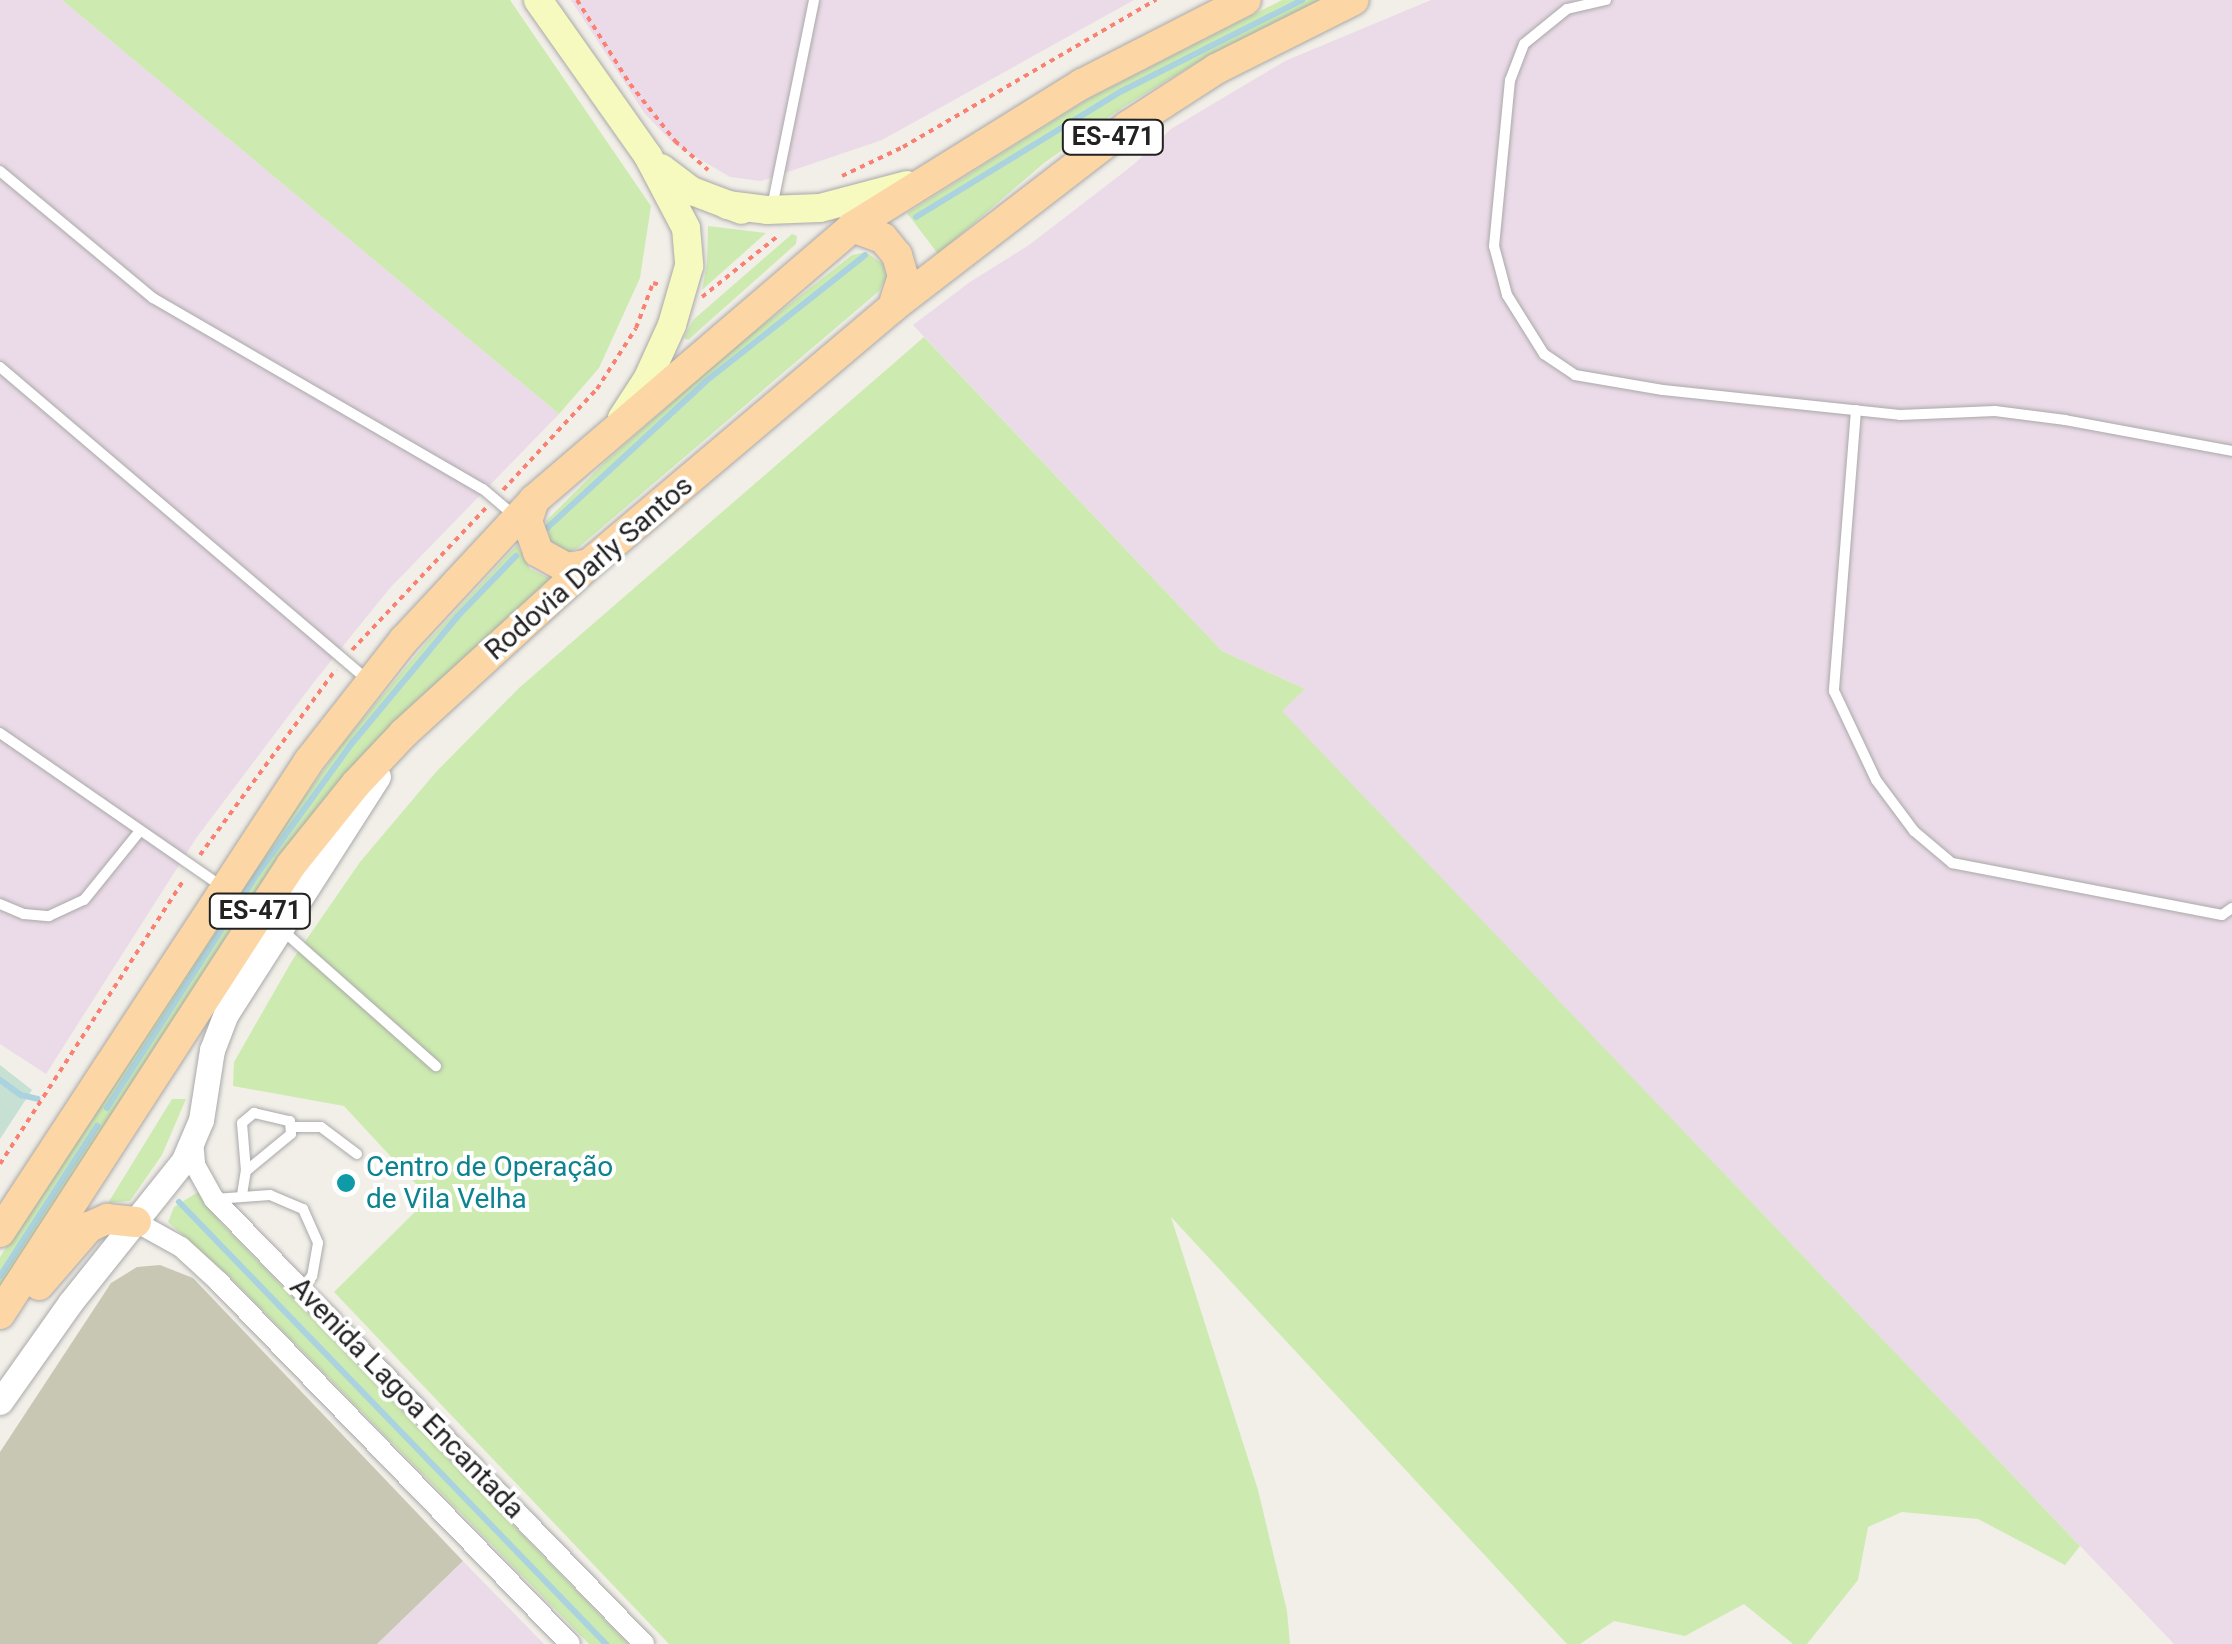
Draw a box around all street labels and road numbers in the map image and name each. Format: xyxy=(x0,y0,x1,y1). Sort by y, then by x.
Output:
road number: ES-471 xyxy=(1060,117,1166,157)
street label: Rodovia Darly Santos xyxy=(478,469,700,667)
road number: ES-471 xyxy=(208,891,312,931)
street label: Avenida Lagoa Encantada xyxy=(283,1270,531,1526)

